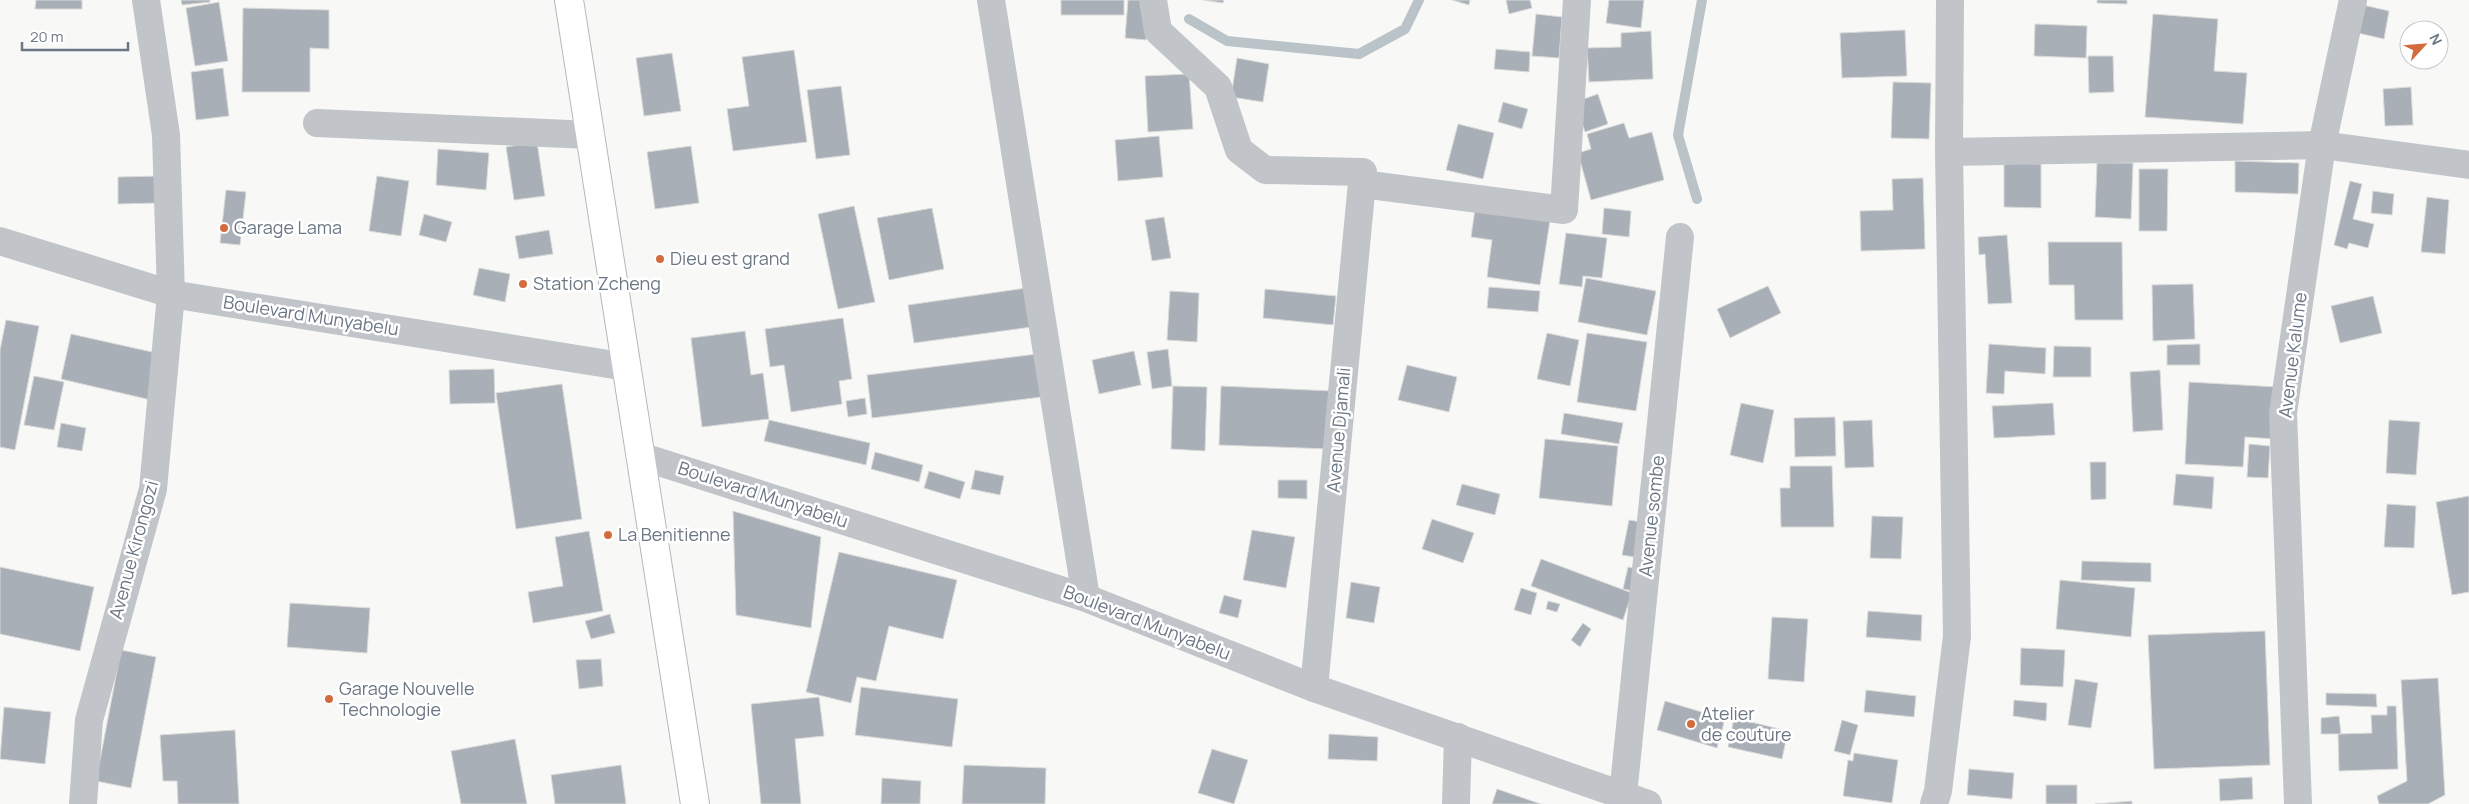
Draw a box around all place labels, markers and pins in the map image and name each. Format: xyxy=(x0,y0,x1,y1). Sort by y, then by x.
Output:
place label: Garage Lama xyxy=(234,215,342,239)
marker: Garage Lama xyxy=(218,222,230,234)
place label: Dieu est grand xyxy=(670,246,790,270)
marker: Dieu est grand xyxy=(654,253,666,265)
place label: Station Zcheng xyxy=(533,271,661,295)
marker: Station Zcheng xyxy=(517,278,529,290)
place label: La Benitienne xyxy=(618,522,730,546)
marker: La Benitienne xyxy=(602,529,614,541)
place label: Garage Nouvelle Technologie xyxy=(339,676,475,721)
marker: Garage Nouvelle Technologie xyxy=(323,693,335,705)
place label: Atelier de couture xyxy=(1701,701,1792,746)
marker: Atelier de couture xyxy=(1685,718,1697,730)

